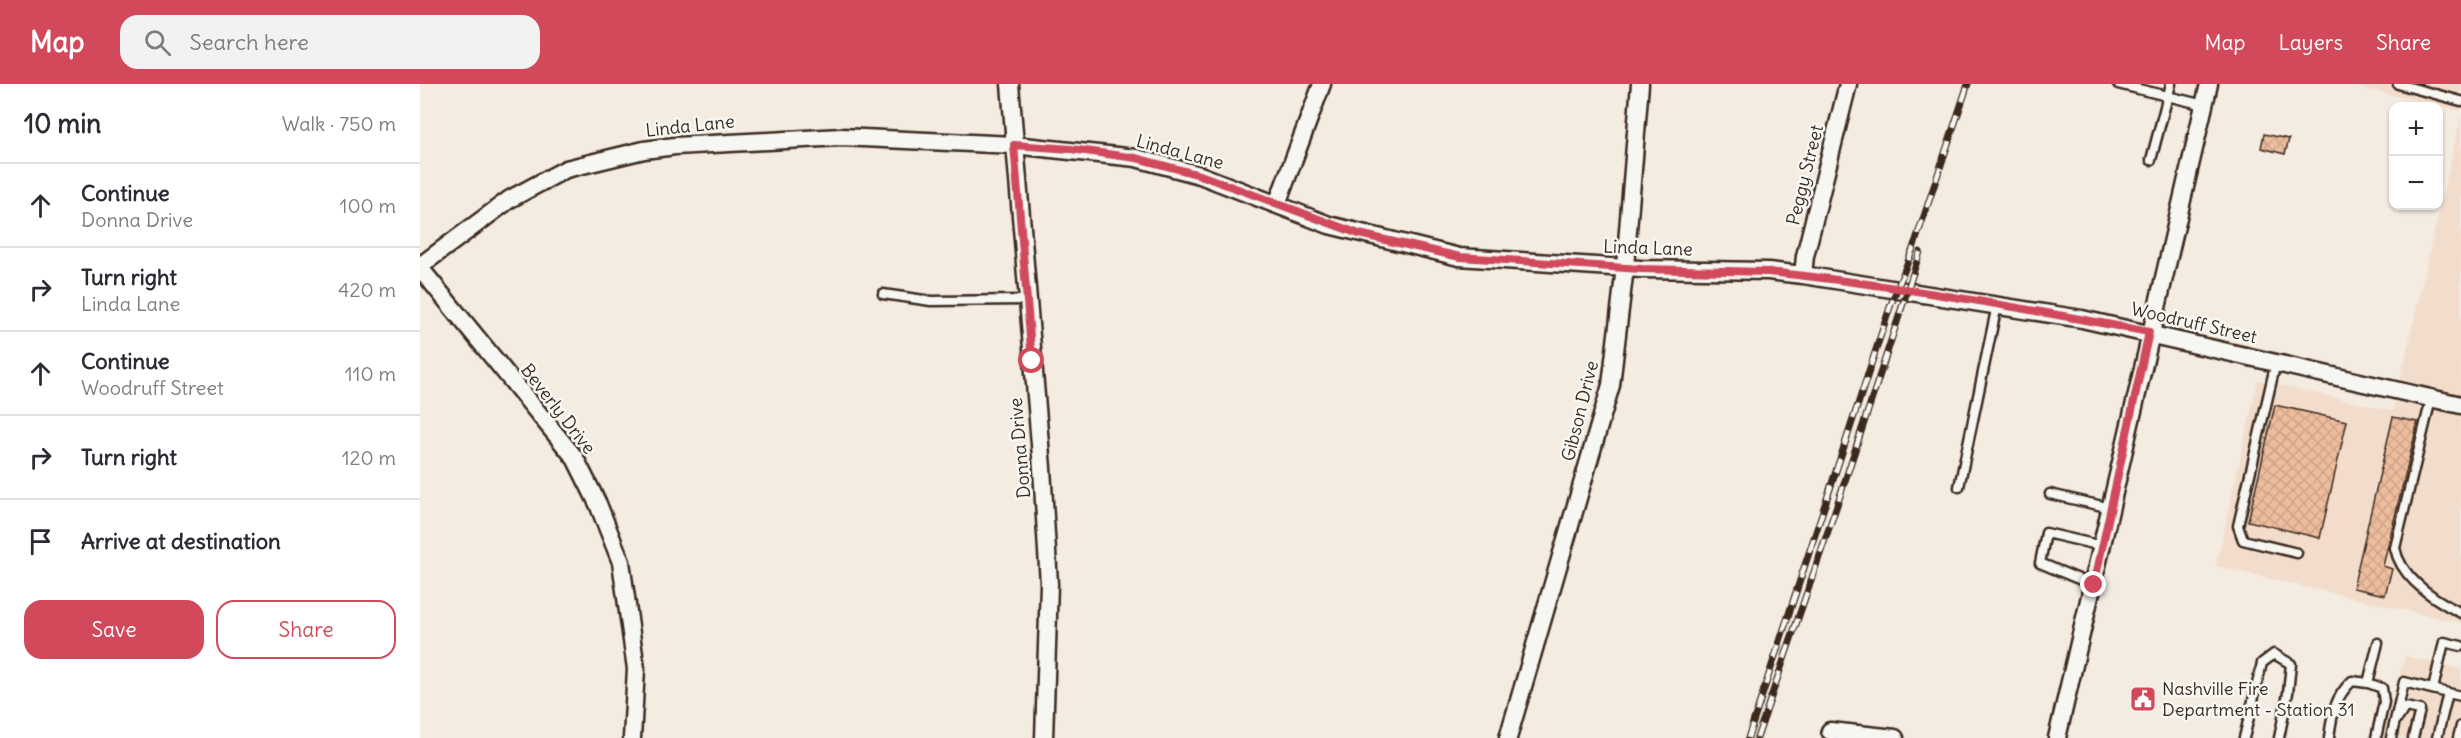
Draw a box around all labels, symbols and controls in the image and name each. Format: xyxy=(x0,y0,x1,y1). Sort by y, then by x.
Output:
search box xyxy=(120,15,540,69)
text: Map xyxy=(30,24,84,60)
icon: search xyxy=(141,26,174,59)
text: Search here xyxy=(189,28,309,56)
text: Map xyxy=(2205,29,2245,56)
text: Layers xyxy=(2278,29,2343,56)
text: Share xyxy=(2376,29,2431,56)
map controls xyxy=(2389,102,2443,210)
button: + xyxy=(2389,102,2443,156)
text: 10 min xyxy=(24,107,101,140)
street label: Linda Lane xyxy=(644,109,736,142)
text: Walk · 750 m xyxy=(282,111,396,136)
street label: Peggy Street xyxy=(1781,122,1828,227)
street label: Linda Lane xyxy=(1134,129,1226,174)
button: − xyxy=(2389,156,2443,210)
text: Continue xyxy=(81,179,170,207)
icon: ahead xyxy=(24,189,57,222)
text: 100 m xyxy=(339,193,396,218)
text: Donna Drive xyxy=(81,207,193,232)
street label: Linda Lane xyxy=(1603,234,1693,261)
text: Turn right xyxy=(81,263,177,291)
icon: right xyxy=(24,273,57,306)
text: 420 m xyxy=(338,277,396,302)
text: Linda Lane xyxy=(81,291,180,316)
street label: Woodruff Street xyxy=(2129,297,2259,348)
text: Continue xyxy=(81,347,170,375)
route start xyxy=(1018,347,1044,373)
icon: ahead xyxy=(24,357,57,390)
street label: Gibson Drive xyxy=(1556,358,1603,463)
street label: Beverly Drive xyxy=(516,359,601,458)
text: 110 m xyxy=(345,361,396,386)
text: Woodruff Street xyxy=(81,375,224,400)
street label: Donna Drive xyxy=(1004,397,1035,499)
icon: right xyxy=(24,441,57,474)
text: Turn right xyxy=(81,443,177,471)
text: 120 m xyxy=(342,445,396,470)
icon: arrive xyxy=(24,525,57,558)
text: Arrive at destination xyxy=(81,527,281,555)
route end xyxy=(2080,571,2106,597)
button: Save xyxy=(24,600,204,659)
button: Share xyxy=(216,600,396,659)
place label: Nashville Fire Department - Station 31 xyxy=(2162,677,2355,721)
public building icon: Nashville Fire Department - Station 31 xyxy=(2128,684,2158,714)

